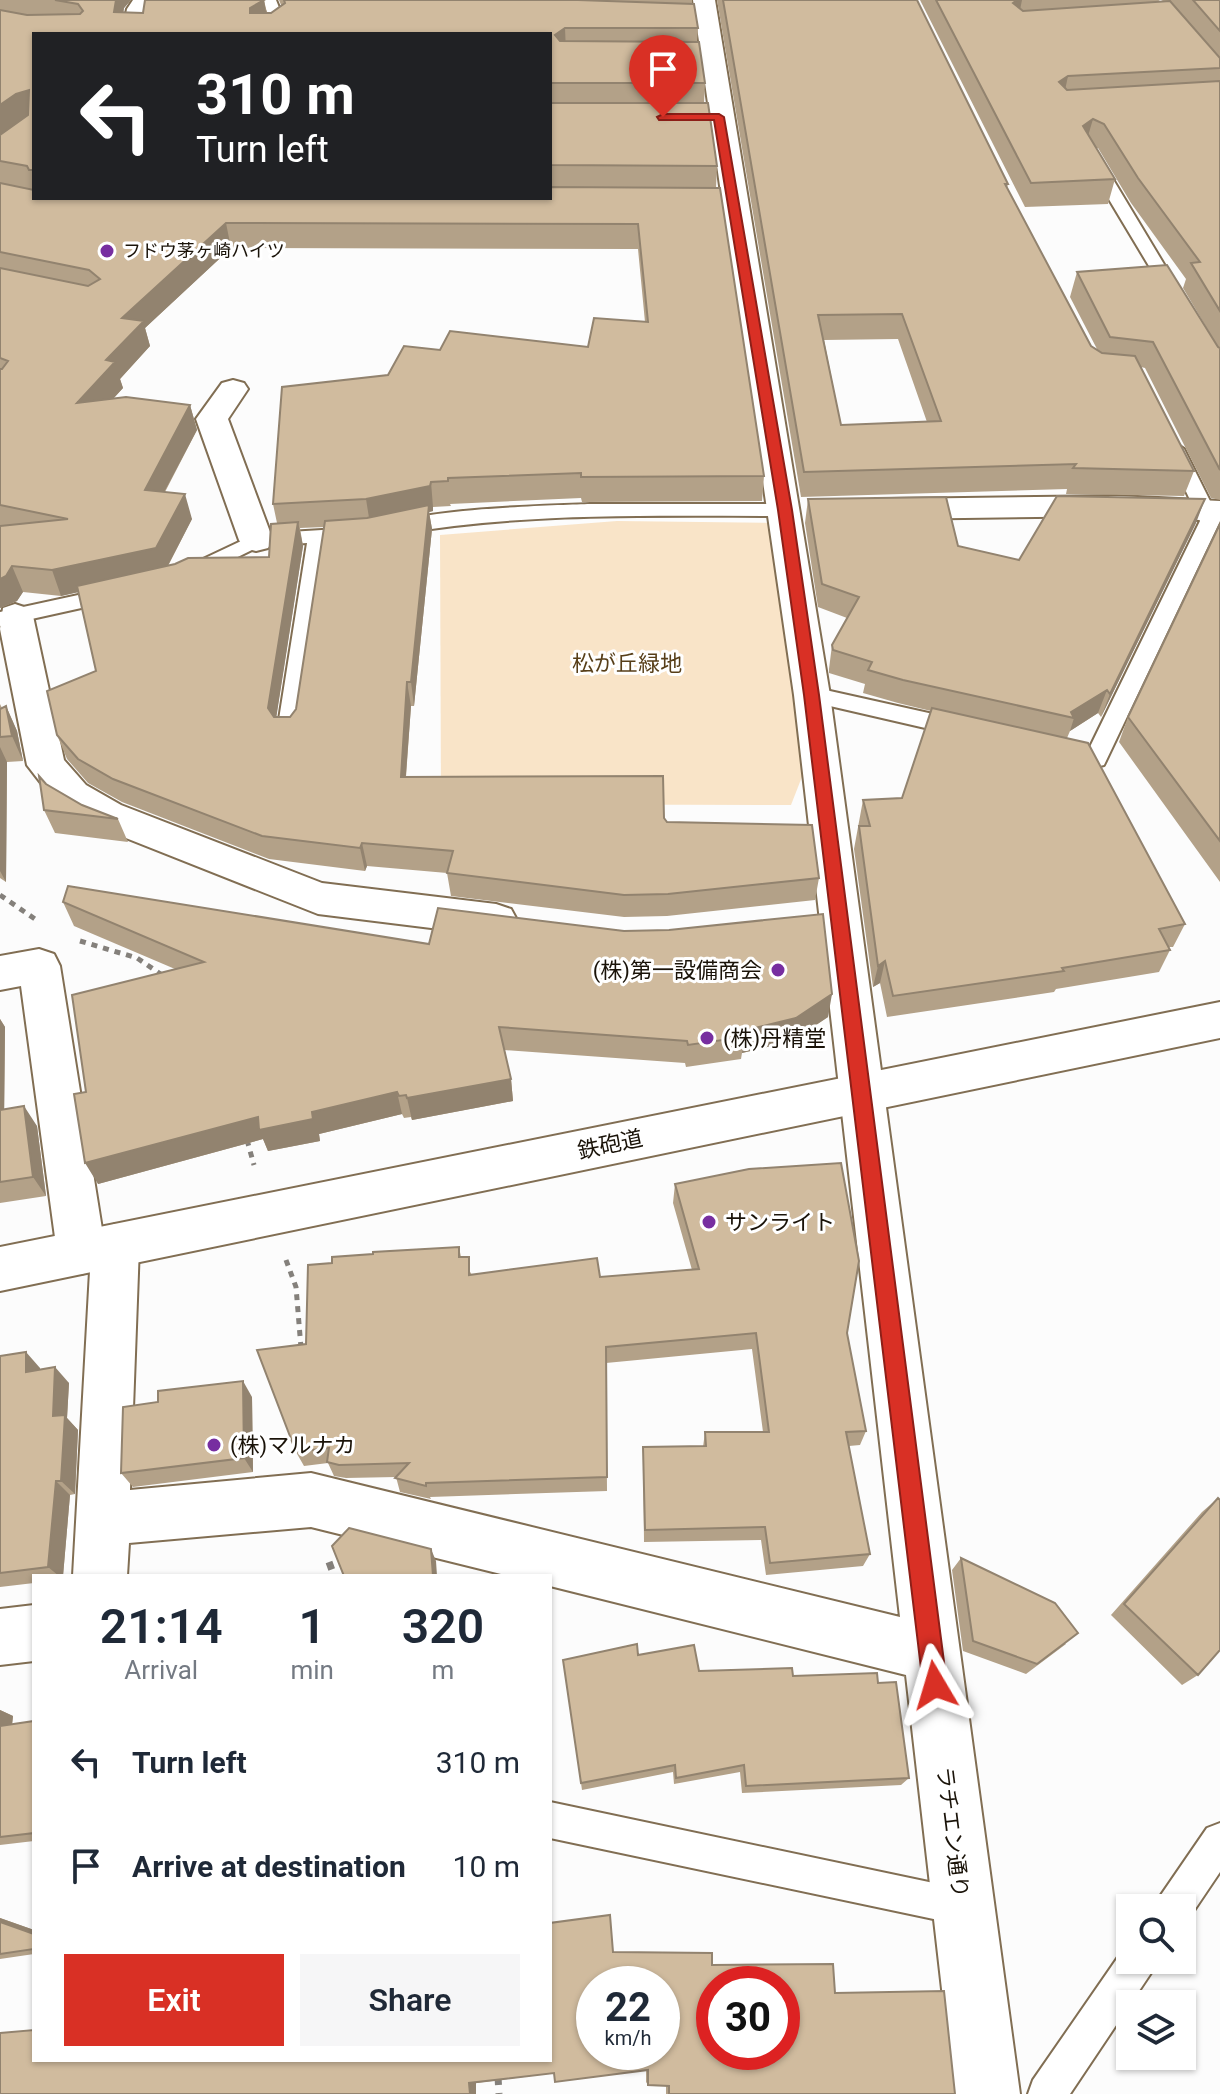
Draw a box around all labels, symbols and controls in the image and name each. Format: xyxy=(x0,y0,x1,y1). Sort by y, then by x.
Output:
pin xyxy=(629,35,697,117)
icon: arrive xyxy=(641,47,685,91)
text: 310 m xyxy=(196,62,355,128)
icon: left xyxy=(64,64,168,168)
text: Turn left xyxy=(196,129,329,171)
place label: フドウ茅ヶ崎ハイツ xyxy=(123,240,285,261)
marker: フドウ茅ヶ崎ハイツ xyxy=(98,242,116,260)
park label: 松が丘緑地 xyxy=(572,651,682,676)
place label: (株)第一設備商会 xyxy=(593,958,762,984)
marker: (株)第一設備商会 xyxy=(769,961,787,979)
place label: (株)丹精堂 xyxy=(723,1026,826,1052)
marker: (株)丹精堂 xyxy=(698,1029,716,1047)
street label: 鉄砲道 xyxy=(575,1125,645,1164)
place label: サンライト xyxy=(725,1210,835,1235)
marker: サンライト xyxy=(700,1213,718,1231)
place label: (株)マルナカ xyxy=(230,1433,355,1459)
marker: (株)マルナカ xyxy=(205,1436,223,1454)
text: 21:14 xyxy=(100,1598,223,1655)
text: 1 xyxy=(299,1598,326,1655)
text: 320 xyxy=(402,1598,484,1655)
position arrow xyxy=(893,1643,977,1727)
text: Arrival xyxy=(124,1655,198,1685)
text: min xyxy=(290,1655,334,1685)
text: m xyxy=(432,1655,454,1685)
icon: left xyxy=(64,1740,108,1784)
text: Turn left xyxy=(132,1745,247,1780)
text: 310 m xyxy=(436,1745,520,1780)
street label: ラチエン通り xyxy=(932,1765,973,1899)
icon: arrive xyxy=(64,1844,108,1888)
text: Arrive at destination xyxy=(132,1849,406,1884)
text: 10 m xyxy=(453,1849,520,1884)
map controls xyxy=(1116,1894,1196,2070)
button: search xyxy=(1116,1894,1196,1974)
button: Exit xyxy=(64,1954,284,2046)
button: Share xyxy=(300,1954,520,2046)
speed limit sign: 30 xyxy=(696,1966,800,2070)
text: 22 xyxy=(605,1984,651,2031)
button: layers xyxy=(1116,1990,1196,2070)
text: km/h xyxy=(605,2026,651,2050)

